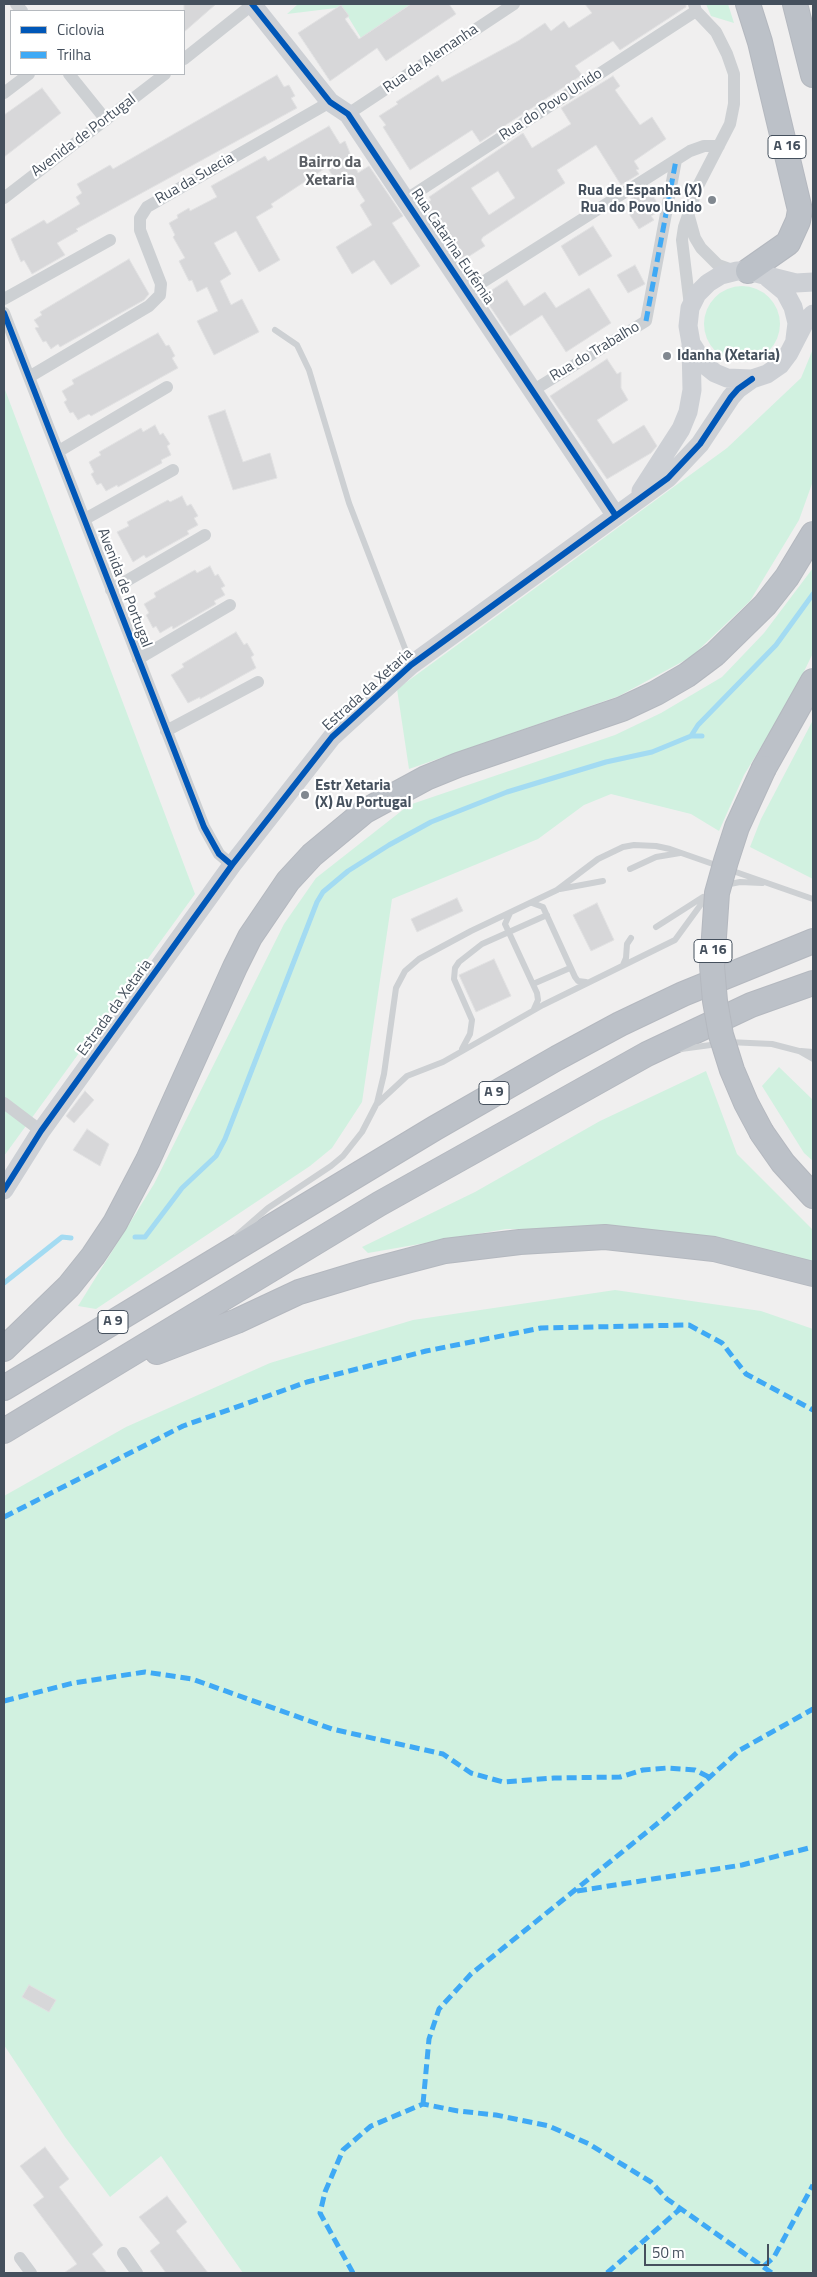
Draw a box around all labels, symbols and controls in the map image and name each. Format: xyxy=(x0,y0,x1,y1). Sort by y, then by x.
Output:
legend xyxy=(10,10,185,75)
text: Ciclovia xyxy=(57,18,104,41)
street label: Rua da Alemanha xyxy=(380,21,482,97)
text: Trilha xyxy=(57,43,91,66)
street label: Rua do Povo Unido xyxy=(496,65,606,145)
street label: Avenida de Portugal xyxy=(28,91,140,181)
road number: A 16 xyxy=(768,136,806,158)
street label: Rua da Suecia xyxy=(153,149,237,209)
district label: Bairro da Xetaria xyxy=(299,153,361,191)
place label: Rua de Espanha (X) Rua do Povo Unido xyxy=(578,182,702,217)
street label: Rua Catarina Eufémia xyxy=(407,186,497,308)
marker: Rua de Espanha (X) Rua do Povo Unido xyxy=(706,194,718,206)
street label: Rua do Trabalho xyxy=(547,318,643,386)
place label: Idanha (Xetaria) xyxy=(677,347,780,365)
marker: Idanha (Xetaria) xyxy=(661,350,673,362)
street label: Avenida de Portugal xyxy=(93,526,155,650)
street label: Estrada da Xetaria xyxy=(319,645,417,735)
place label: Estr Xetaria (X) Av Portugal xyxy=(315,777,412,812)
marker: Estr Xetaria (X) Av Portugal xyxy=(299,789,311,801)
road number: A 16 xyxy=(694,939,732,962)
street label: Estrada da Xetaria xyxy=(74,956,156,1060)
road number: A 9 xyxy=(479,1082,509,1104)
road number: A 9 xyxy=(98,1310,128,1334)
scale bar xyxy=(647,2234,772,2266)
text: 50 m xyxy=(652,2241,685,2264)

